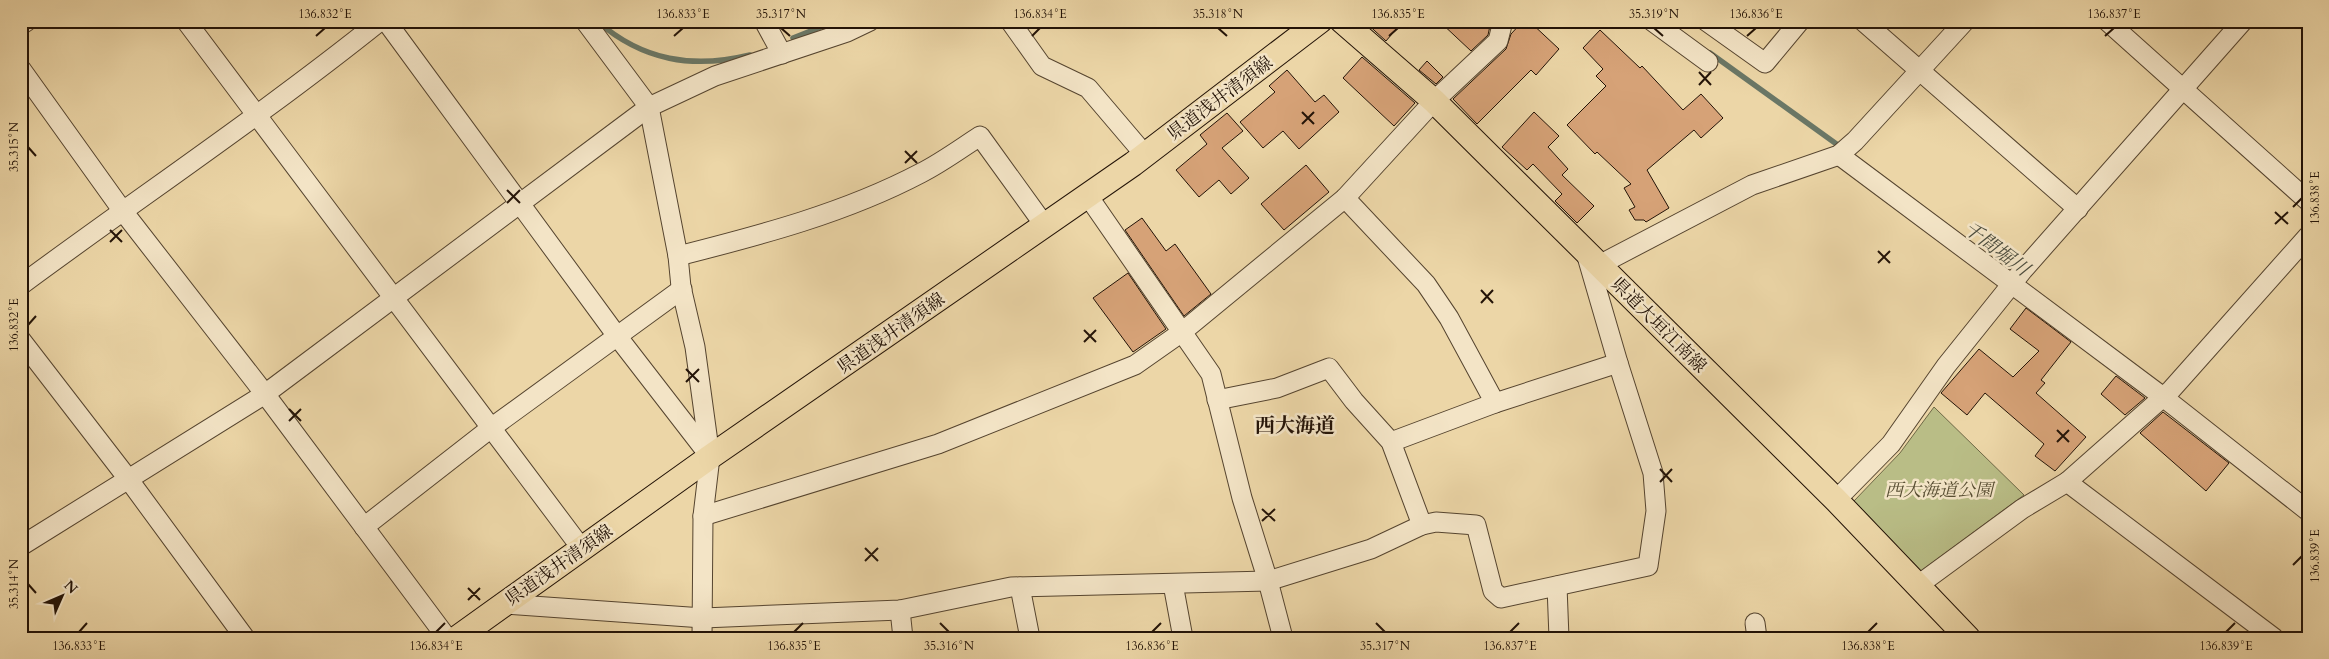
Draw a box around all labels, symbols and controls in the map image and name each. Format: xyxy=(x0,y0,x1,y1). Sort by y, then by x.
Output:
text: 136.832°E xyxy=(298,6,352,22)
text: 136.833°E xyxy=(656,6,710,22)
text: 35.317°N xyxy=(756,6,807,22)
text: 136.834°E xyxy=(1013,6,1067,22)
text: 35.318°N xyxy=(1193,6,1244,22)
text: 136.835°E xyxy=(1371,6,1425,22)
text: 35.319°N xyxy=(1629,6,1680,22)
text: 136.836°E xyxy=(1729,6,1783,22)
text: 136.837°E xyxy=(2087,6,2141,22)
street label: 県道浅井清須線 xyxy=(1162,51,1278,146)
text: 35.315°N xyxy=(6,121,22,172)
text: 136.838°E xyxy=(2307,171,2323,225)
water label: 千間堀川 xyxy=(1958,216,2036,283)
street label: 県道大垣江南線 xyxy=(1605,272,1712,379)
street label: 県道浅井清須線 xyxy=(833,287,950,380)
text: 136.832°E xyxy=(6,298,22,352)
district label: 西大海道 xyxy=(1255,412,1335,439)
park label: 西大海道公園 xyxy=(1885,478,1996,503)
street label: 県道浅井清須線 xyxy=(501,519,618,612)
text: 136.839°E xyxy=(2307,529,2323,583)
text: 35.314°N xyxy=(6,558,22,609)
north arrow xyxy=(38,572,88,622)
text: N xyxy=(60,576,82,598)
text: 136.833°E xyxy=(52,638,106,654)
text: 136.834°E xyxy=(409,638,463,654)
text: 136.835°E xyxy=(767,638,821,654)
text: 35.316°N xyxy=(924,638,975,654)
text: 136.836°E xyxy=(1125,638,1179,654)
text: 35.317°N xyxy=(1360,638,1411,654)
text: 136.837°E xyxy=(1483,638,1537,654)
text: 136.838°E xyxy=(1841,638,1895,654)
text: 136.839°E xyxy=(2199,638,2253,654)

